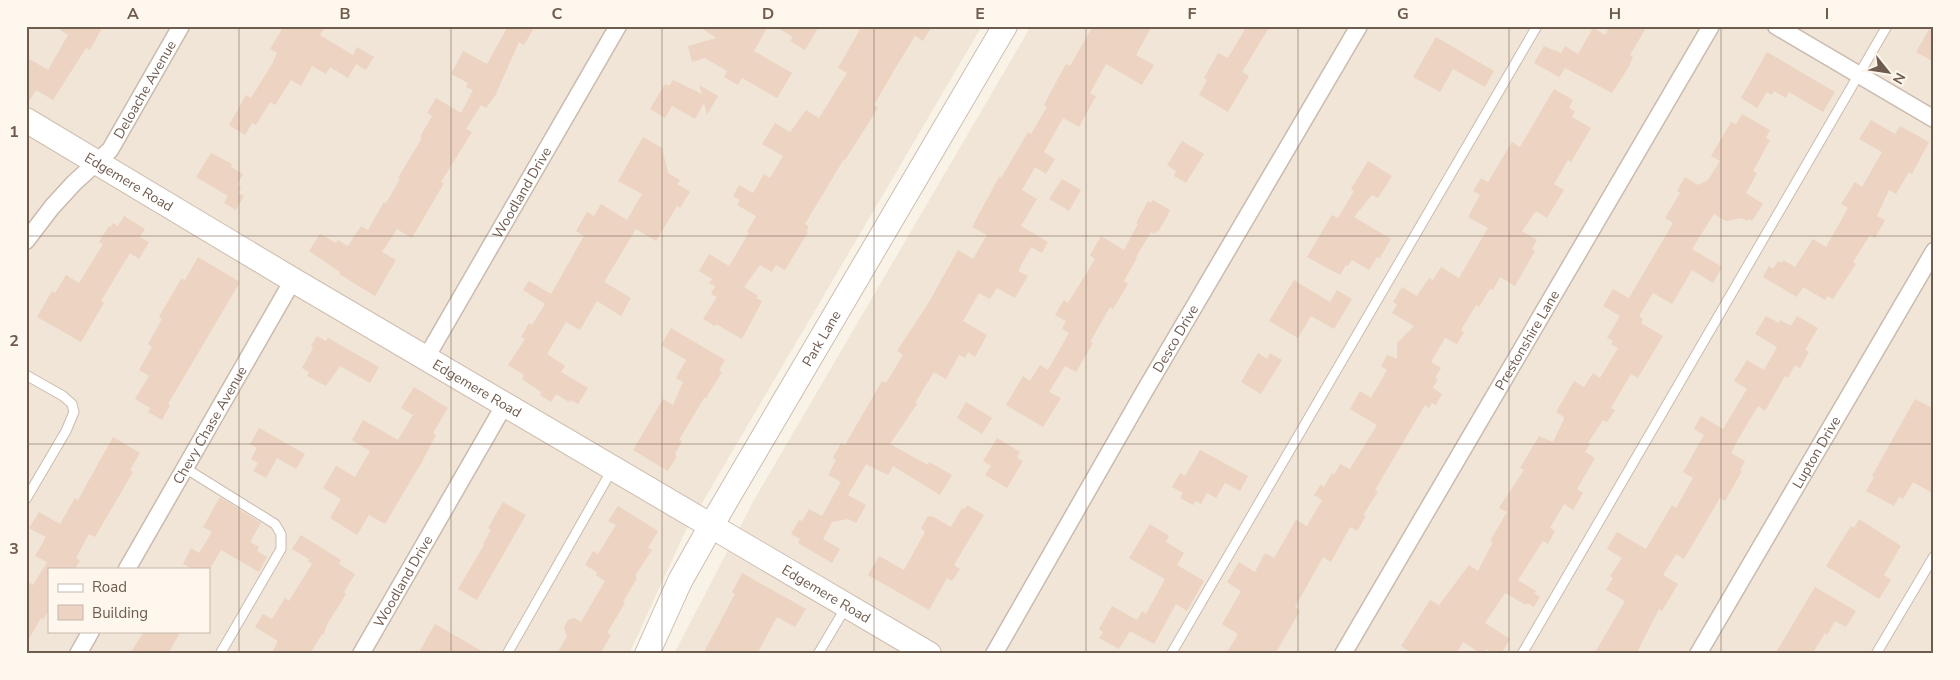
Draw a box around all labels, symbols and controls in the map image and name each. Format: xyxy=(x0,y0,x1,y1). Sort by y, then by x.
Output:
text: A xyxy=(127,3,139,25)
text: B xyxy=(339,3,351,25)
text: C xyxy=(552,3,563,25)
text: D xyxy=(762,3,774,25)
text: E xyxy=(975,3,985,25)
text: F xyxy=(1188,3,1197,25)
text: G xyxy=(1397,3,1409,25)
text: H xyxy=(1609,3,1621,25)
text: I xyxy=(1825,3,1829,25)
street label: Deloache Avenue xyxy=(109,37,180,142)
north arrow xyxy=(1862,48,1912,98)
text: N xyxy=(1888,69,1910,88)
text: 1 xyxy=(9,121,19,143)
street label: Woodland Drive xyxy=(488,143,556,242)
street label: Edgemere Road xyxy=(81,148,177,216)
street label: Prestonshire Lane xyxy=(1490,286,1564,393)
street label: Desco Drive xyxy=(1148,301,1203,376)
street label: Park Lane xyxy=(797,307,845,370)
text: 2 xyxy=(9,330,19,352)
street label: Edgemere Road xyxy=(429,355,525,422)
street label: Chevy Chase Avenue xyxy=(168,363,251,488)
street label: Lupton Drive xyxy=(1788,412,1845,492)
street label: Woodland Drive xyxy=(369,532,437,631)
text: 3 xyxy=(9,538,19,560)
street label: Edgemere Road xyxy=(778,560,874,627)
legend xyxy=(48,568,210,632)
text: Road xyxy=(92,577,127,597)
text: Building xyxy=(92,603,148,623)

